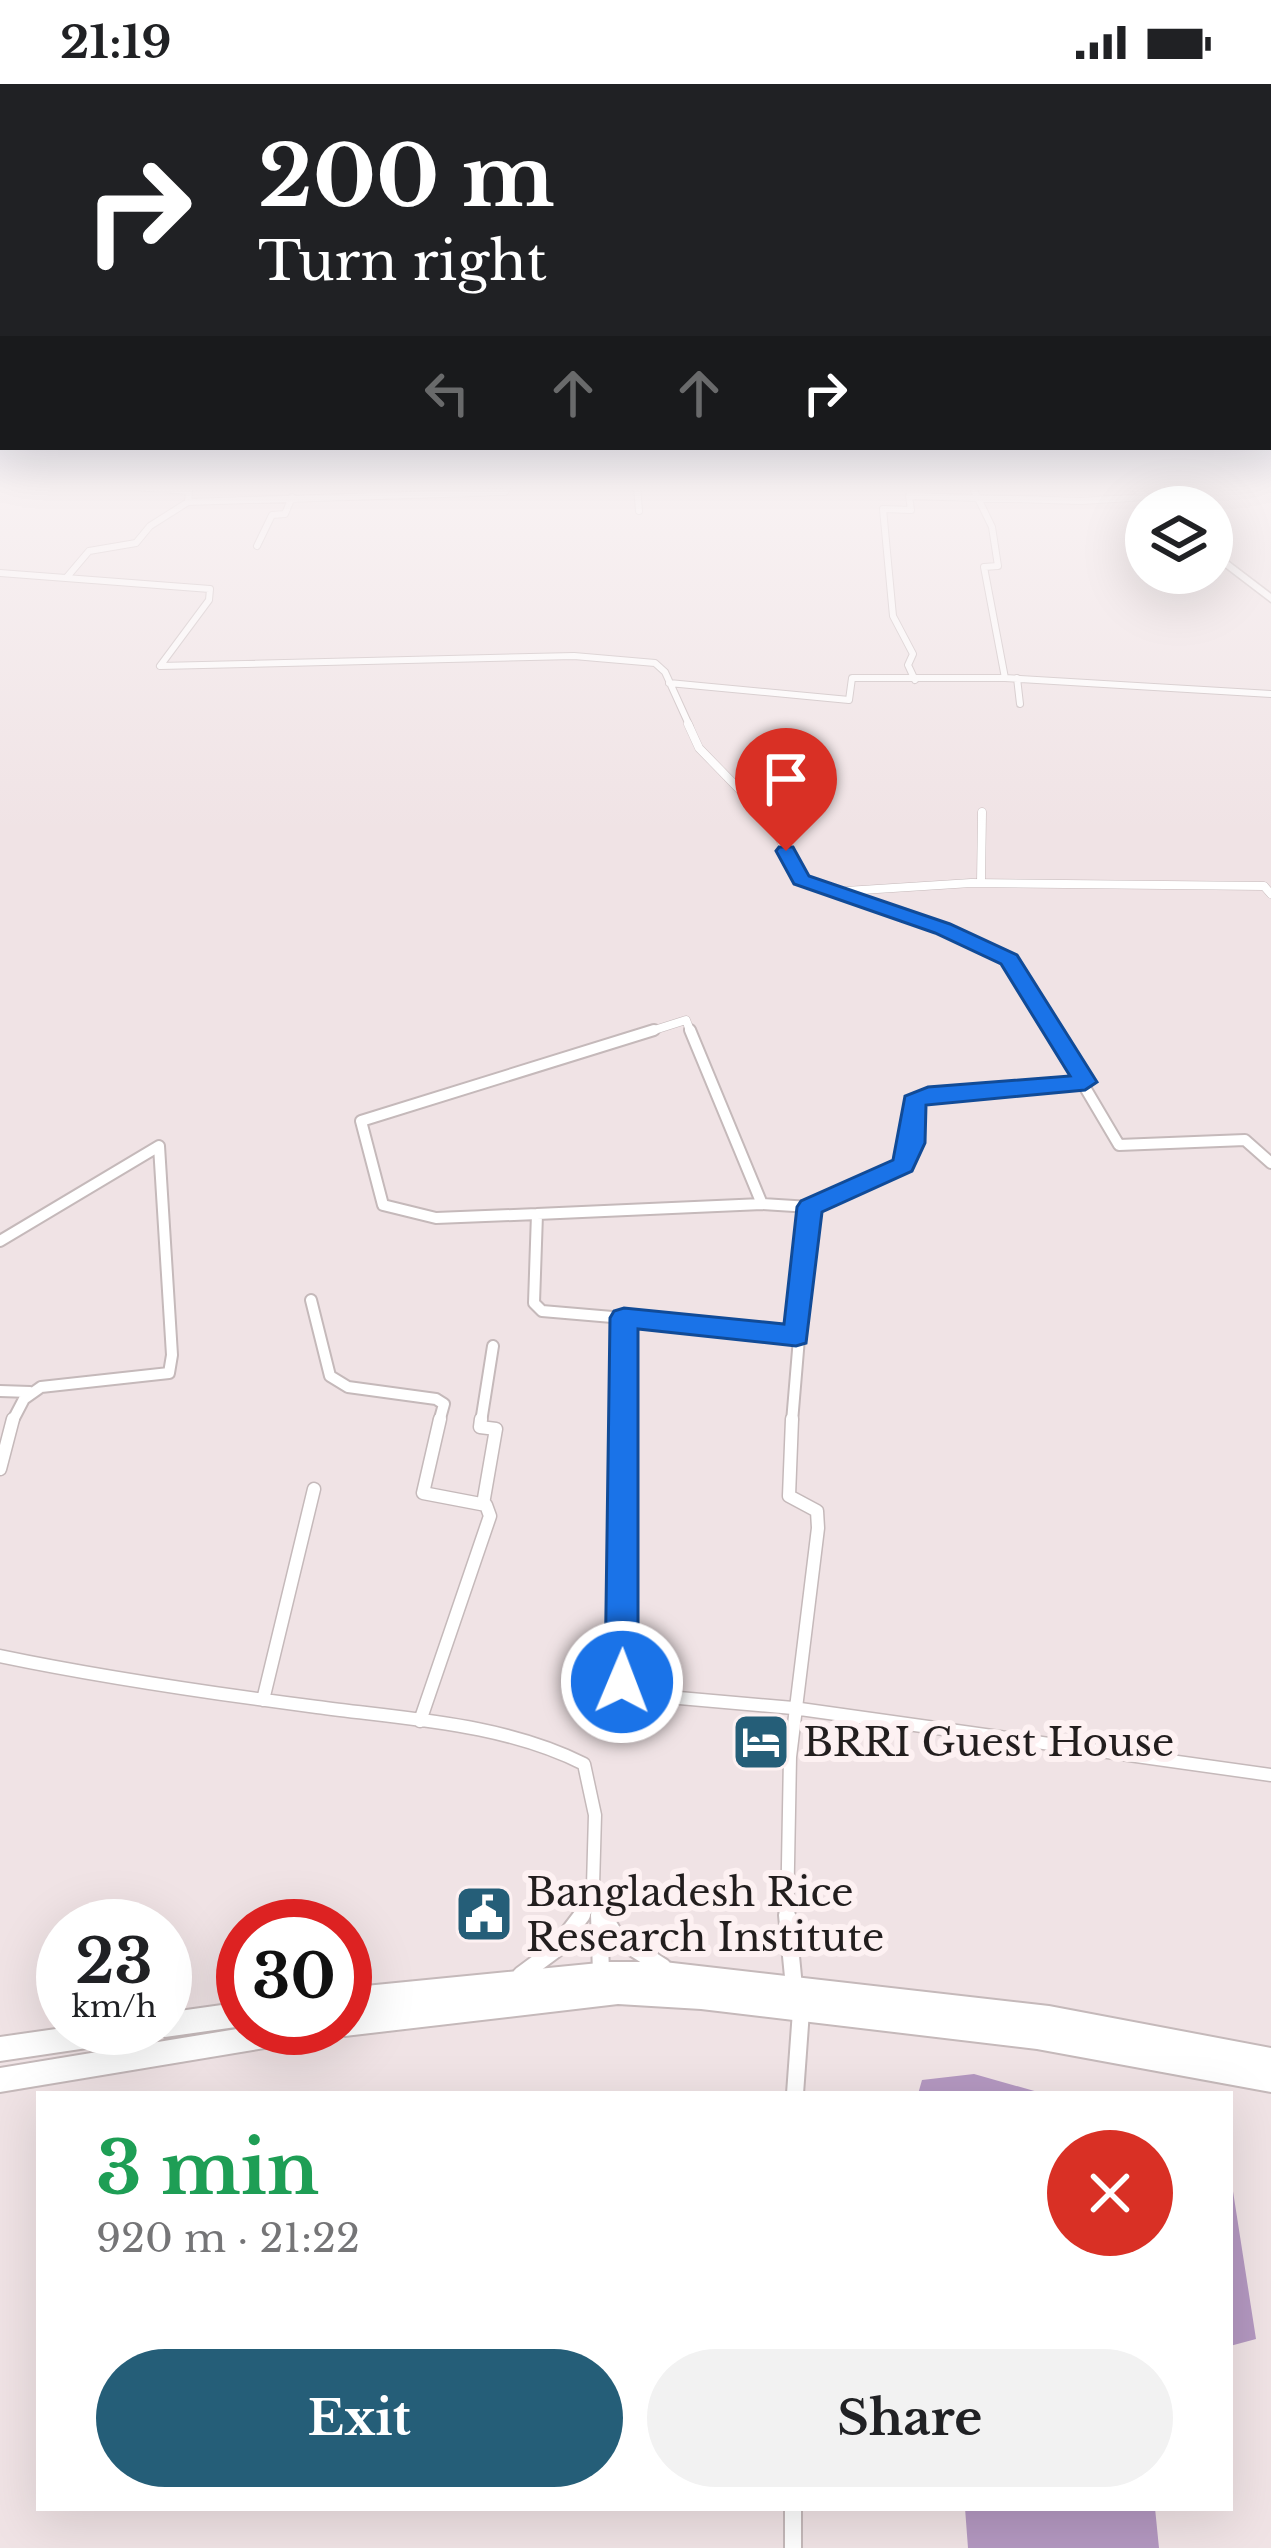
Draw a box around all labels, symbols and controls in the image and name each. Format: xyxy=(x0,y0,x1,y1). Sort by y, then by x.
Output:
text: 21:19 xyxy=(60,14,172,70)
text: 200 m xyxy=(258,125,555,229)
icon: right xyxy=(60,132,216,288)
text: Turn right xyxy=(258,228,547,295)
icon: left xyxy=(414,360,480,426)
icon: ahead xyxy=(540,360,606,426)
icon: ahead xyxy=(666,360,732,426)
icon: right xyxy=(792,360,858,426)
map controls xyxy=(1125,486,1233,594)
button: layers xyxy=(1125,486,1233,594)
pin xyxy=(735,728,837,851)
icon: arrive xyxy=(753,746,819,812)
position arrow xyxy=(559,1619,685,1745)
hotel icon: BRRI Guest House xyxy=(730,1711,792,1773)
place label: BRRI Guest House xyxy=(803,1718,1174,1767)
place label: Bangladesh Rice Research Institute xyxy=(526,1868,884,1962)
public building icon: Bangladesh Rice Research Institute xyxy=(453,1883,515,1945)
speed limit sign: 30 xyxy=(216,1899,372,2055)
text: 23 xyxy=(75,1925,153,1999)
text: km/h xyxy=(71,1988,157,2025)
text: 3 min xyxy=(96,2124,319,2213)
button: close xyxy=(1047,2130,1173,2256)
text: 920 m · 21:22 xyxy=(96,2214,360,2263)
button: Exit xyxy=(96,2349,623,2487)
button: Share xyxy=(647,2349,1173,2487)

